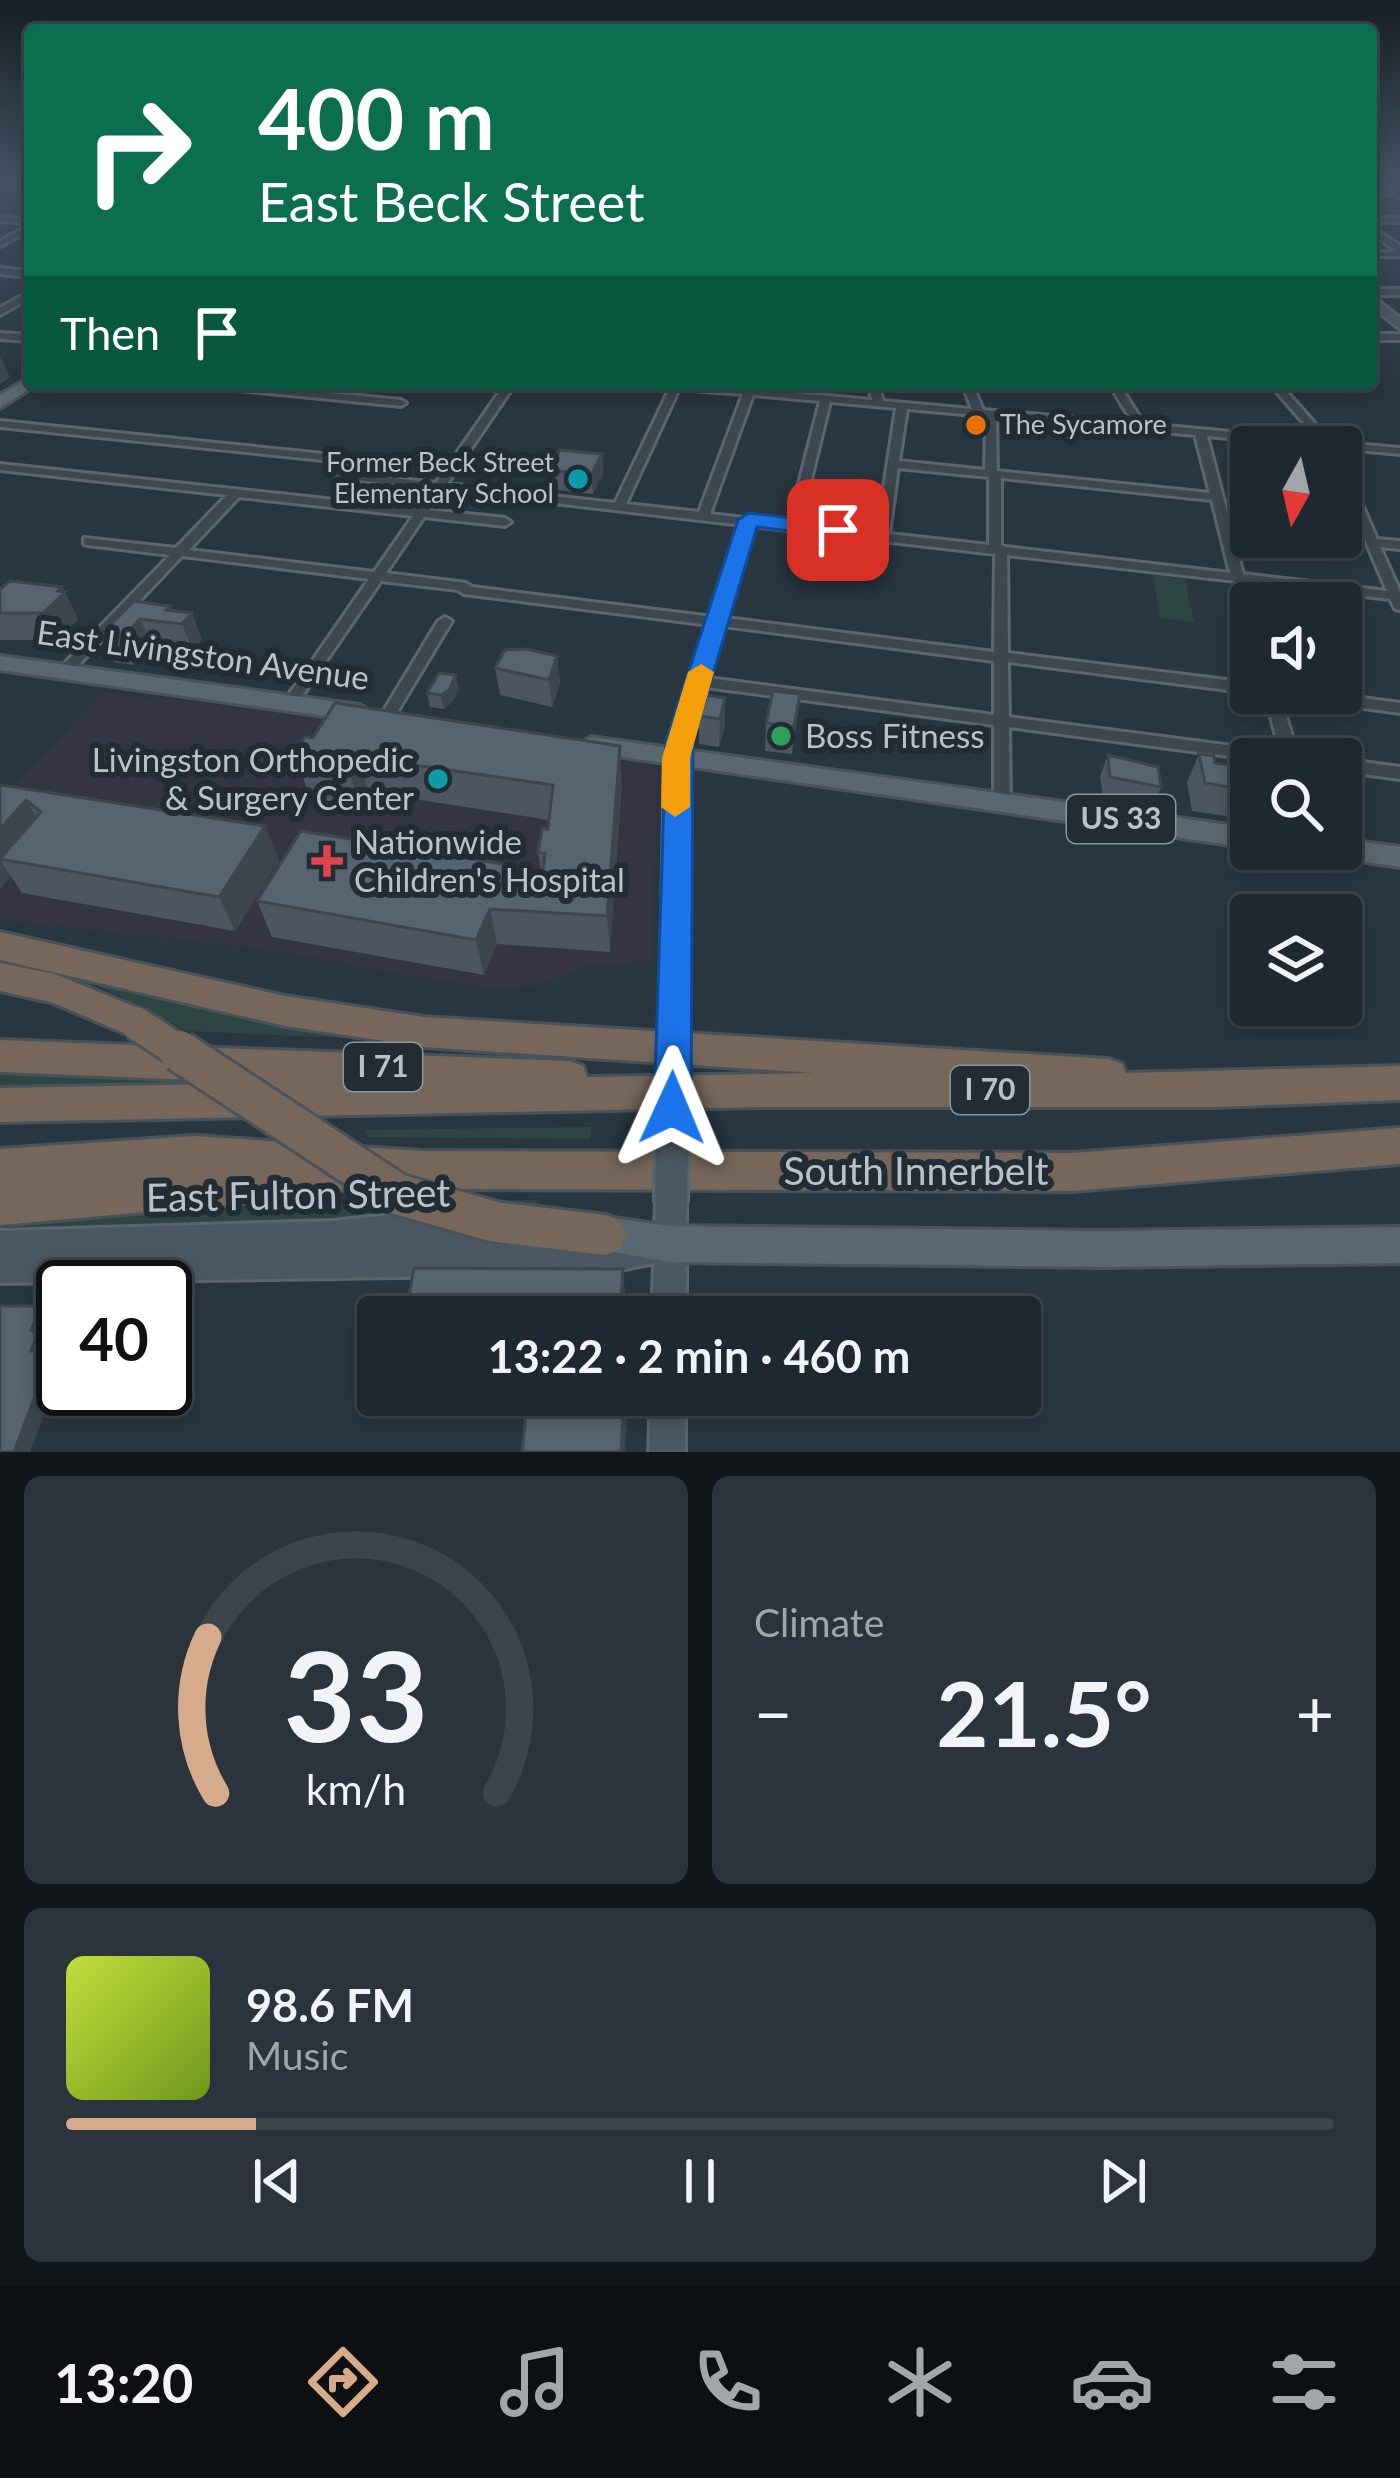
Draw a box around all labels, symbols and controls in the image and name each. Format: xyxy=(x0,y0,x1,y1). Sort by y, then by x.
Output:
text: 400 m xyxy=(258,67,495,168)
icon: right xyxy=(60,72,216,228)
text: East Beck Street xyxy=(258,169,645,234)
icon: arrive xyxy=(184,300,250,366)
text: Then xyxy=(60,306,160,360)
place label: The Sycamore xyxy=(1000,407,1167,440)
marker: The Sycamore xyxy=(963,412,989,438)
north arrow xyxy=(1230,426,1362,558)
map controls xyxy=(1230,426,1362,1026)
place label: Former Beck Street Elementary School xyxy=(326,445,554,509)
marker: Former Beck Street Elementary School xyxy=(565,466,591,492)
pin xyxy=(787,479,889,581)
icon: arrive xyxy=(805,497,871,563)
button: sound xyxy=(1230,582,1362,714)
street label: East Livingston Avenue xyxy=(35,611,372,697)
place label: Boss Fitness xyxy=(805,715,985,755)
marker: Boss Fitness xyxy=(768,723,794,749)
button: search xyxy=(1230,738,1362,870)
place label: Livingston Orthopedic & Surgery Center xyxy=(92,739,414,817)
marker: Livingston Orthopedic & Surgery Center xyxy=(425,766,451,792)
road number: US 33 xyxy=(1067,795,1175,843)
place label: Nationwide Children's Hospital xyxy=(354,821,625,899)
marker: Nationwide Children's Hospital xyxy=(311,845,343,877)
button: layers xyxy=(1230,894,1362,1026)
road number: I 71 xyxy=(344,1043,422,1091)
position arrow xyxy=(609,1045,735,1171)
road number: I 70 xyxy=(951,1066,1029,1114)
street label: South Innerbelt xyxy=(783,1147,1049,1193)
street label: East Fulton Street xyxy=(145,1168,451,1220)
speed limit sign: 40 xyxy=(36,1260,192,1416)
text: 13:22 · 2 min · 460 m xyxy=(488,1329,910,1383)
text: Climate xyxy=(754,1599,884,1645)
text: 33 xyxy=(284,1619,428,1769)
text: 21.5° xyxy=(936,1658,1152,1766)
text: − xyxy=(754,1673,792,1752)
text: + xyxy=(1296,1673,1334,1752)
text: km/h xyxy=(306,1763,406,1814)
text: 98.6 FM xyxy=(246,1978,414,2032)
text: Music xyxy=(246,2032,348,2078)
icon: previous xyxy=(244,2148,310,2214)
icon: pause xyxy=(667,2148,733,2214)
icon: next xyxy=(1090,2148,1156,2214)
icon: directions xyxy=(301,2340,385,2424)
icon: music xyxy=(493,2340,577,2424)
icon: phone xyxy=(686,2340,770,2424)
icon: climate xyxy=(878,2340,962,2424)
icon: car xyxy=(1070,2340,1154,2424)
icon: filters xyxy=(1262,2340,1346,2424)
text: 13:20 xyxy=(54,2350,193,2415)

